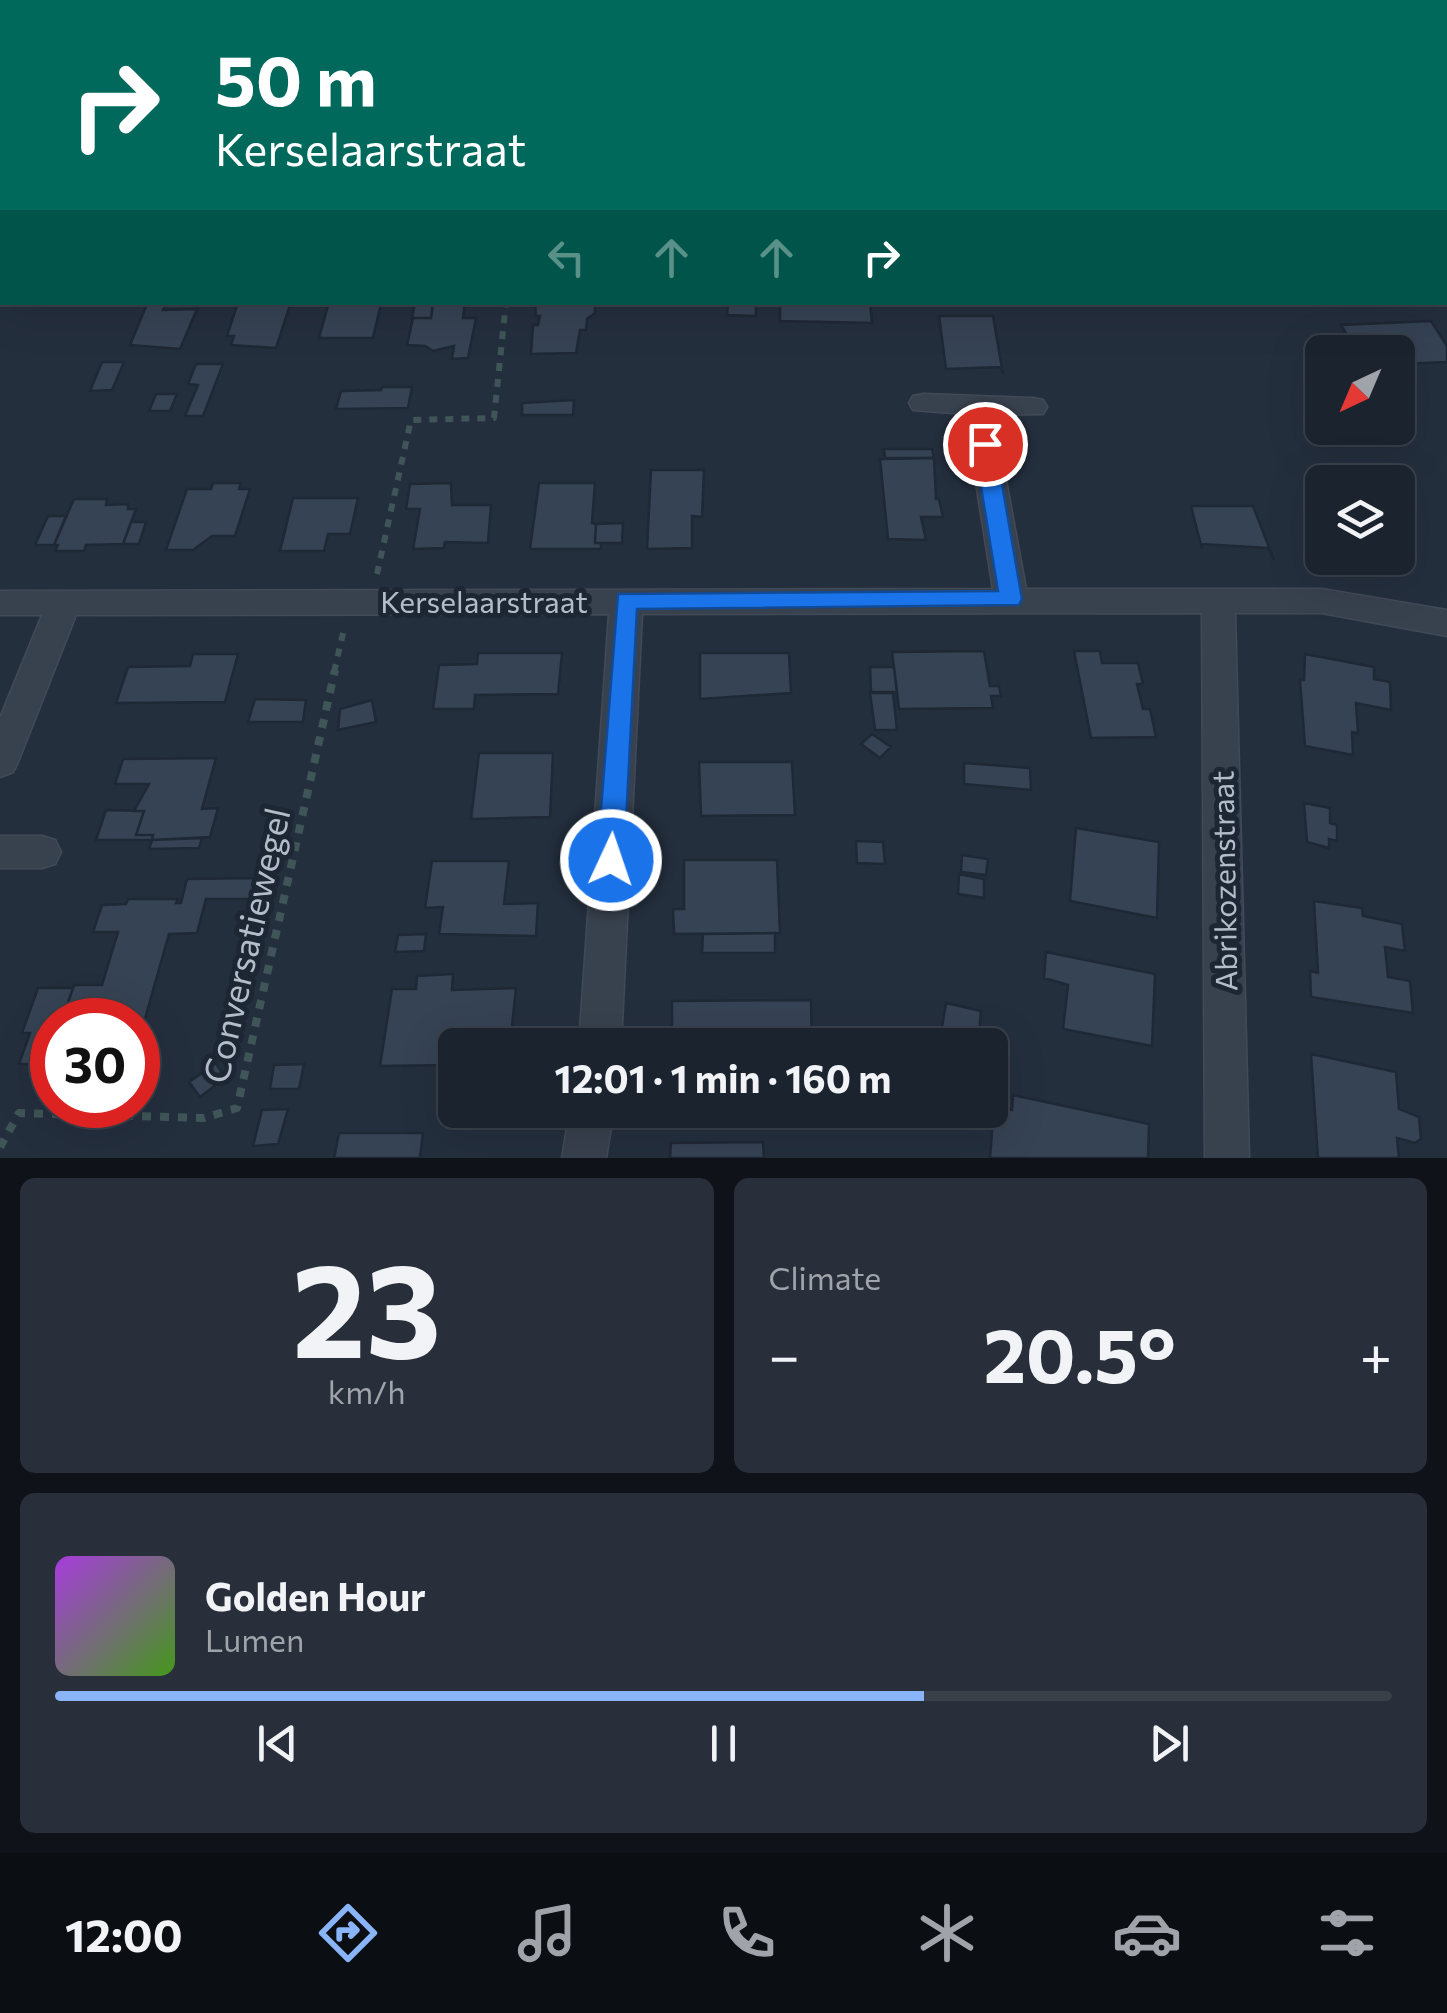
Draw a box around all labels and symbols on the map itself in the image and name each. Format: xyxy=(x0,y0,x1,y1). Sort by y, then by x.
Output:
north arrow xyxy=(1305,335,1415,445)
pin xyxy=(943,402,1028,487)
street label: Kerselaarstraat xyxy=(380,582,588,619)
street label: Abrikozenstraat xyxy=(1203,770,1243,992)
street label: Conversatiewegel xyxy=(192,803,298,1087)
position arrow xyxy=(559,808,663,912)
speed limit sign: 30 xyxy=(30,998,160,1128)

